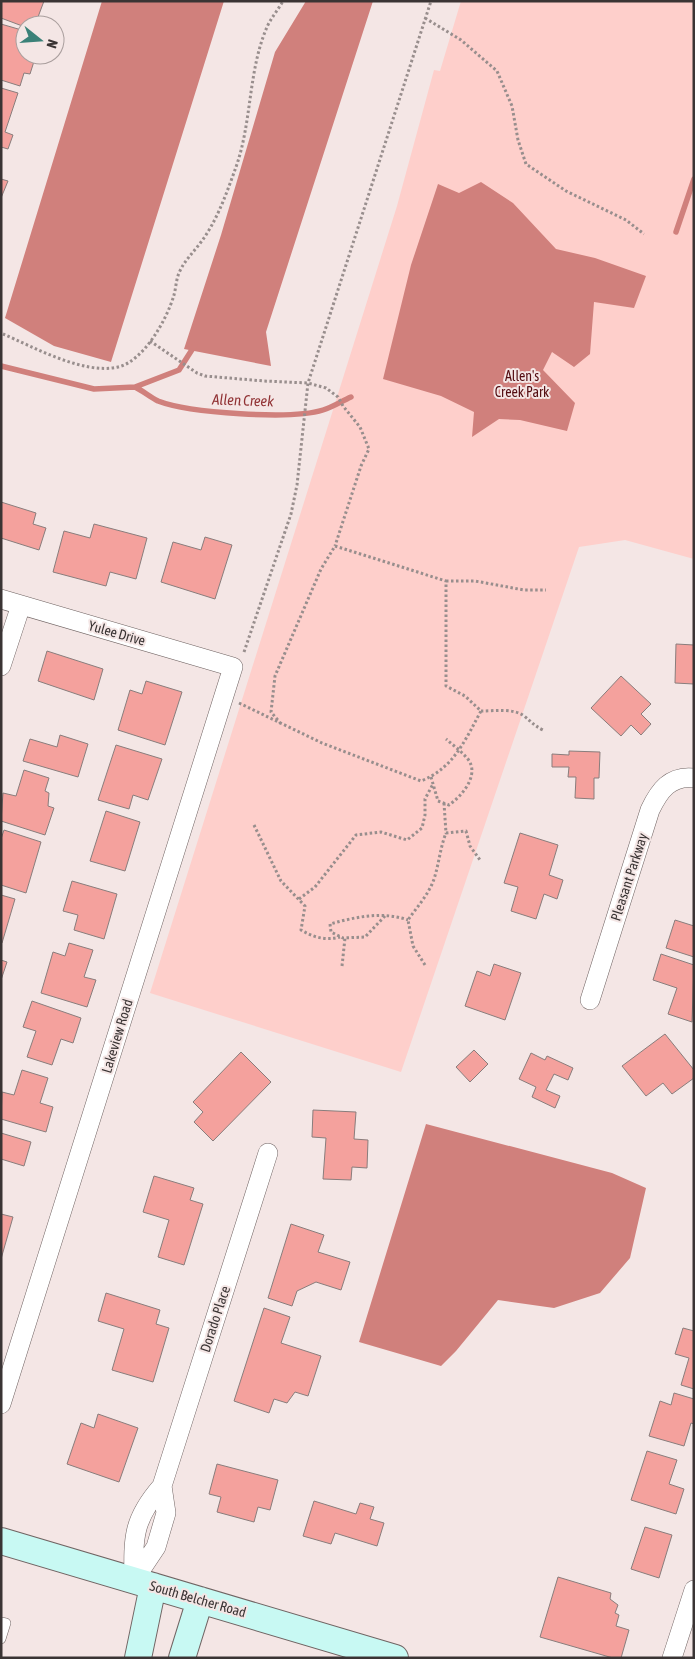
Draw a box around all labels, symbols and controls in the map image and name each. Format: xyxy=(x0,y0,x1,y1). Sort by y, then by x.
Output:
north arrow xyxy=(15,15,65,65)
text: N xyxy=(44,38,61,50)
park label: Allen's Creek Park xyxy=(495,368,549,400)
water label: Allen Creek xyxy=(211,390,275,410)
street label: Yulee Drive xyxy=(87,617,147,649)
street label: Pleasant Parkway xyxy=(607,831,651,923)
street label: Lakeview Road xyxy=(98,997,136,1075)
street label: Dorado Place xyxy=(197,1284,233,1354)
street label: South Belcher Road xyxy=(148,1578,248,1620)

